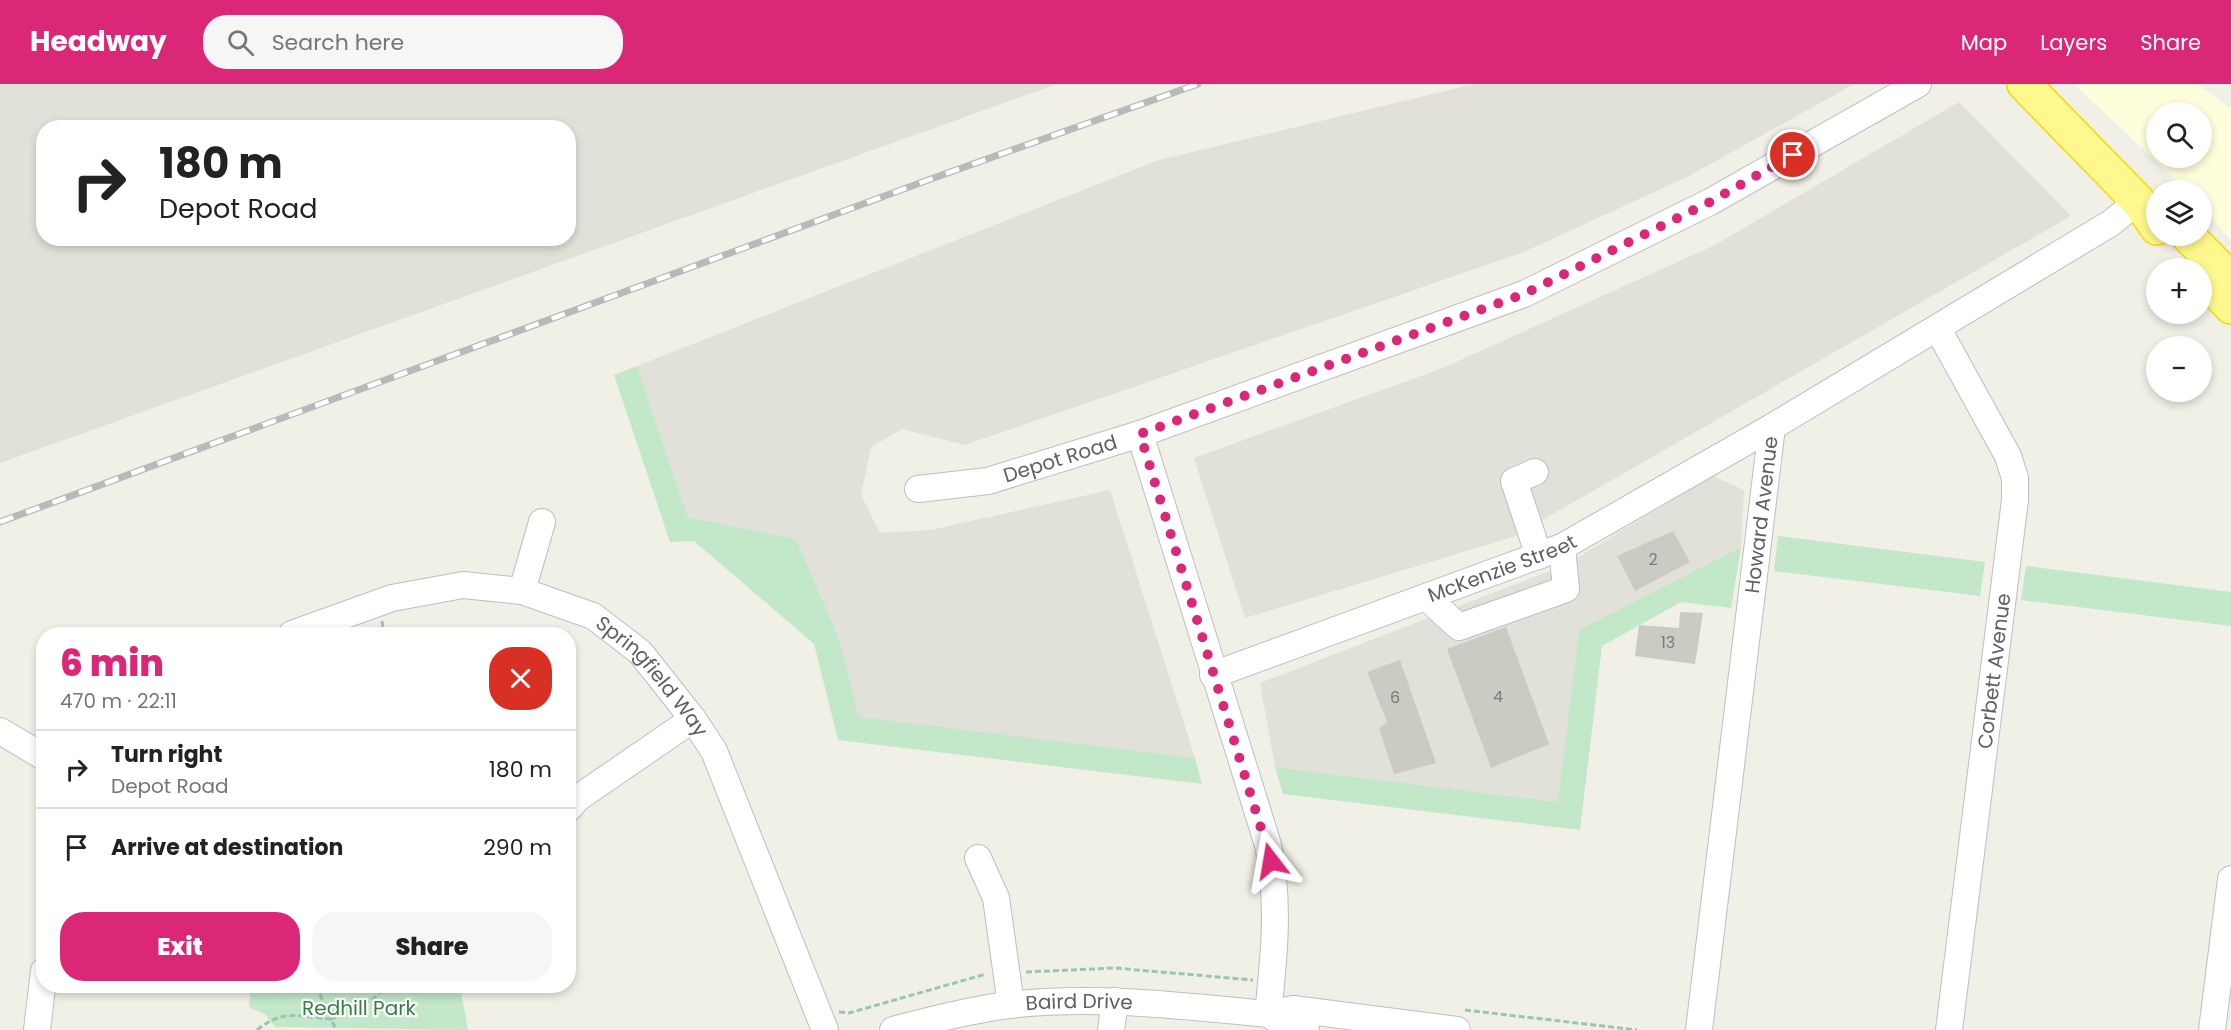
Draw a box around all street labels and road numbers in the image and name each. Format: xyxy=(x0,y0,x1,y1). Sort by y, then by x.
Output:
street label: Depot Road xyxy=(1000,428,1120,489)
street label: Howard Avenue xyxy=(1738,435,1785,595)
street label: McKenzie Street xyxy=(1424,528,1582,609)
street label: Corbett Avenue xyxy=(1971,592,2017,750)
street label: Springfield Way xyxy=(590,609,715,742)
street label: Baird Drive xyxy=(1025,987,1133,1017)

